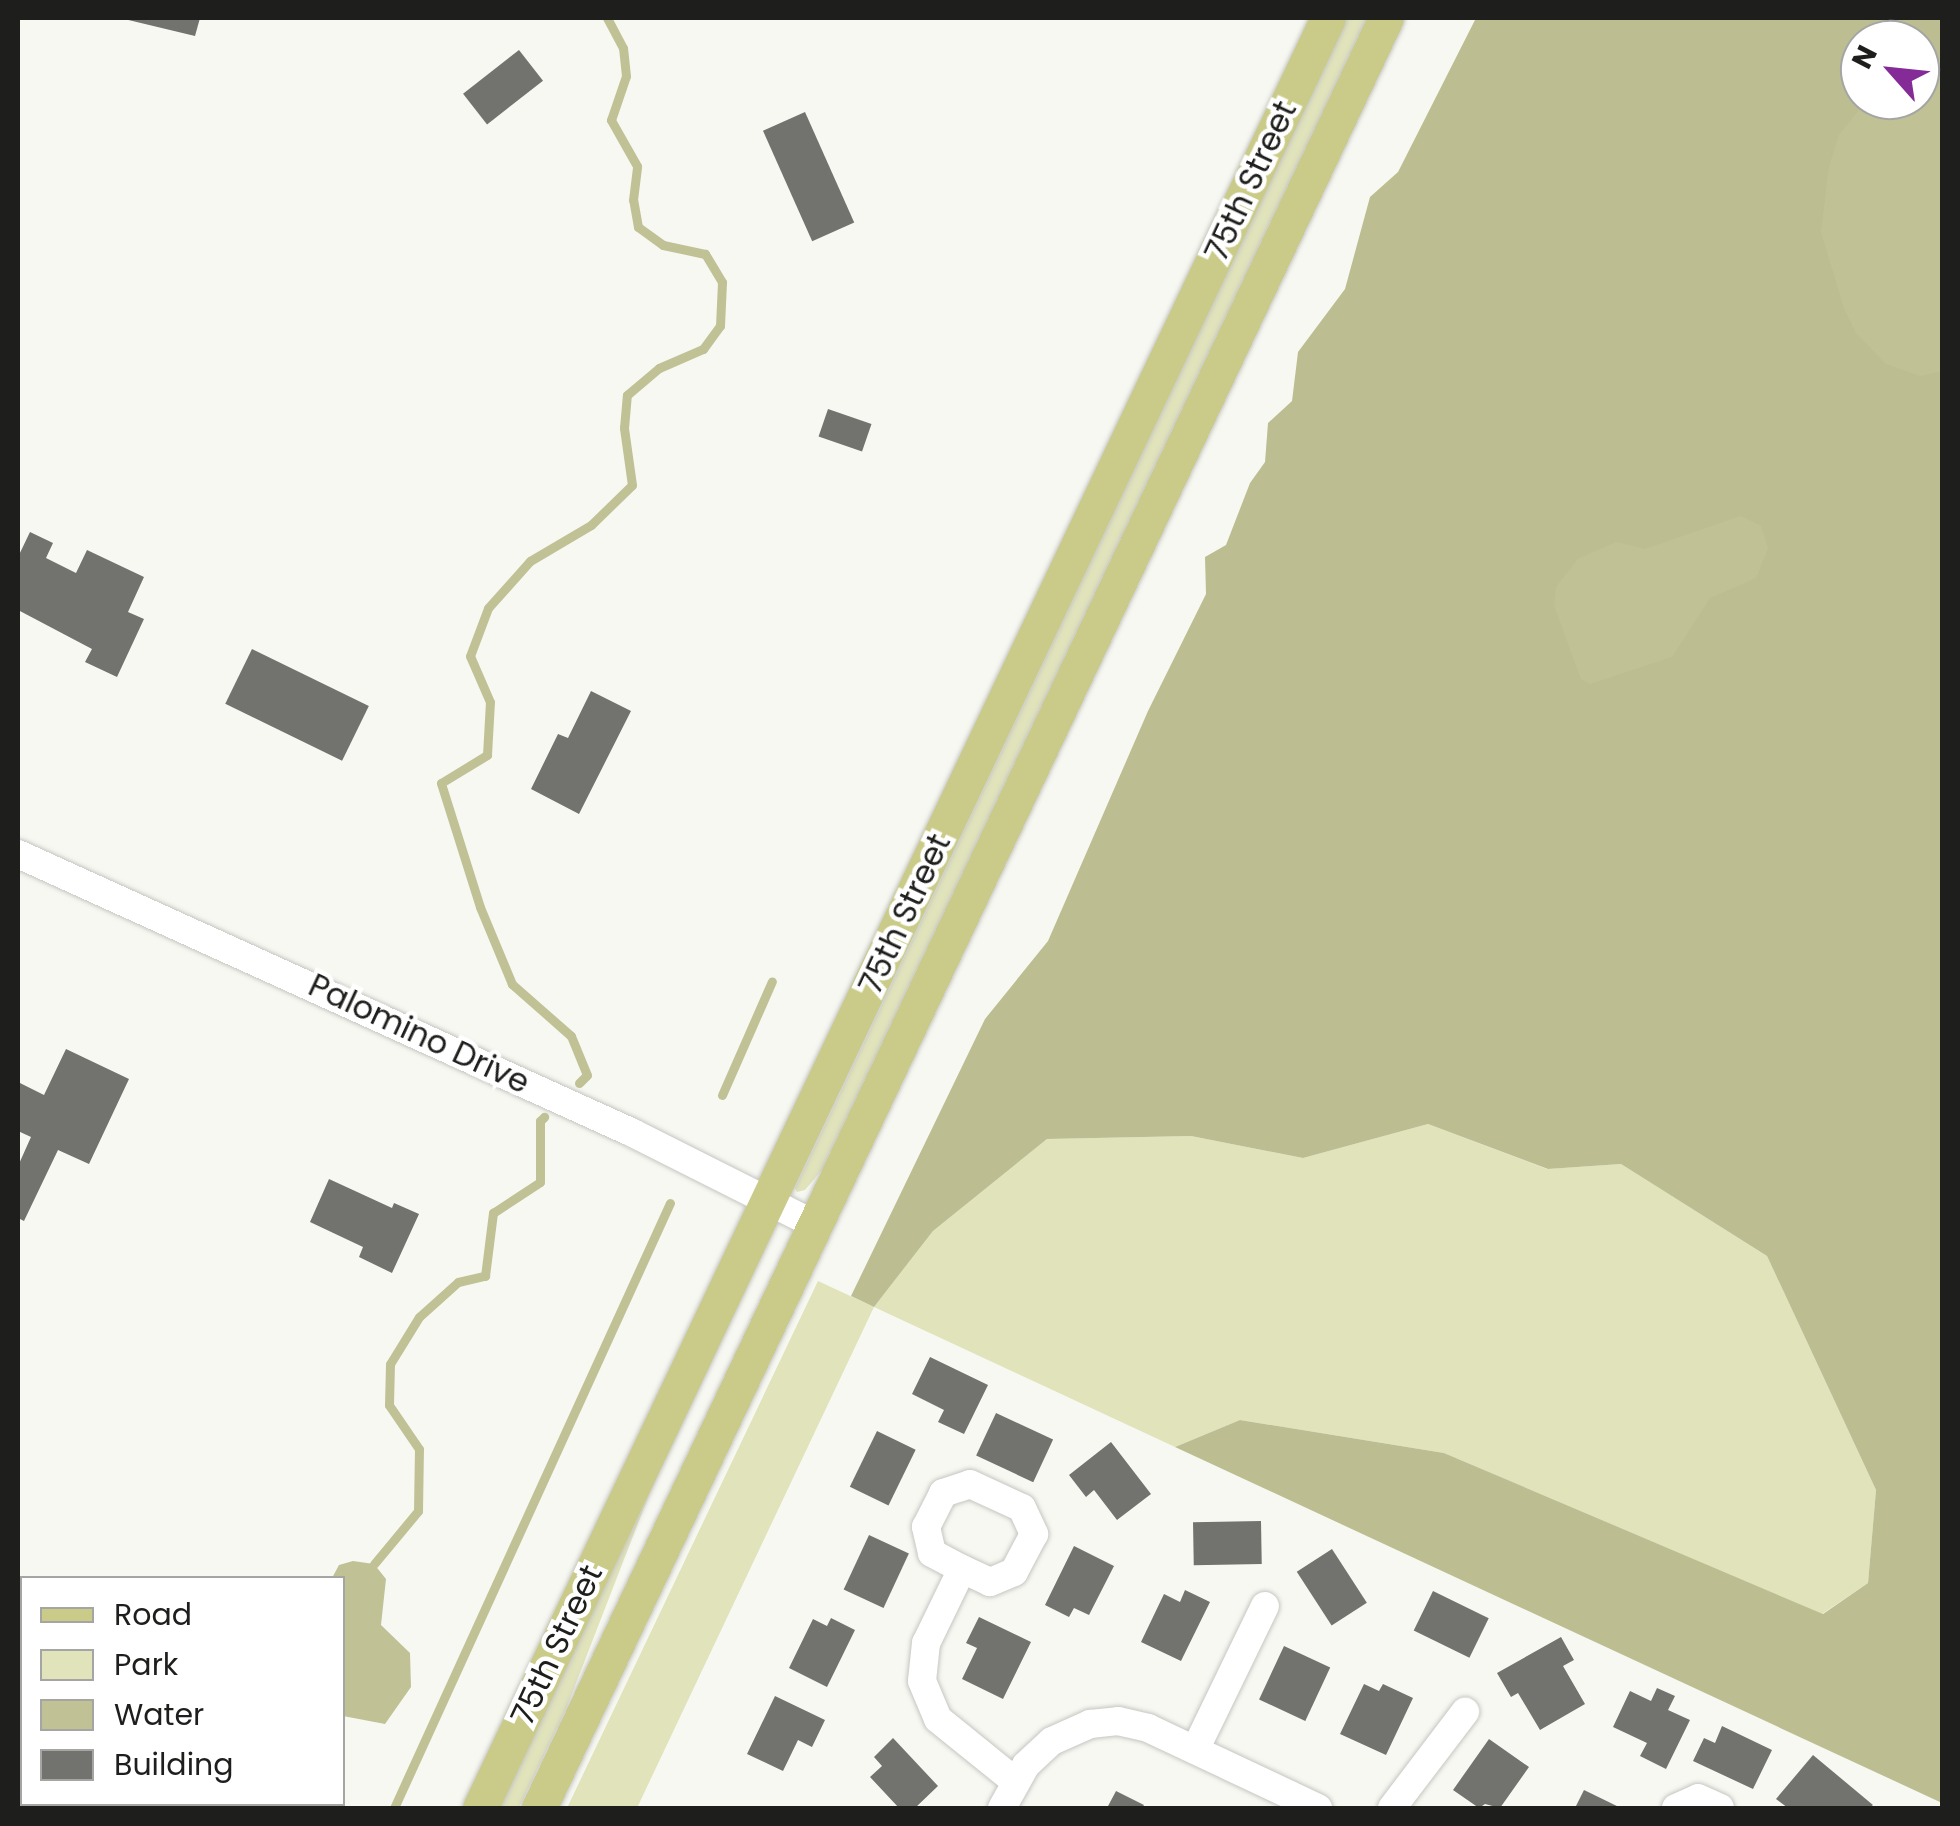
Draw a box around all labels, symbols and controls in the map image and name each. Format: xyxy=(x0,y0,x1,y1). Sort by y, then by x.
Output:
north arrow xyxy=(1840,20,1940,120)
text: N xyxy=(1842,39,1887,75)
street label: 75th Street xyxy=(1197,95,1305,267)
street label: 75th Street xyxy=(851,828,959,1000)
street label: Palomino Drive xyxy=(303,966,535,1102)
street label: 75th Street xyxy=(503,1559,611,1731)
legend xyxy=(20,1576,345,1806)
text: Road xyxy=(114,1593,192,1636)
text: Park xyxy=(114,1643,178,1686)
text: Water xyxy=(114,1693,204,1736)
text: Building xyxy=(114,1743,234,1786)

